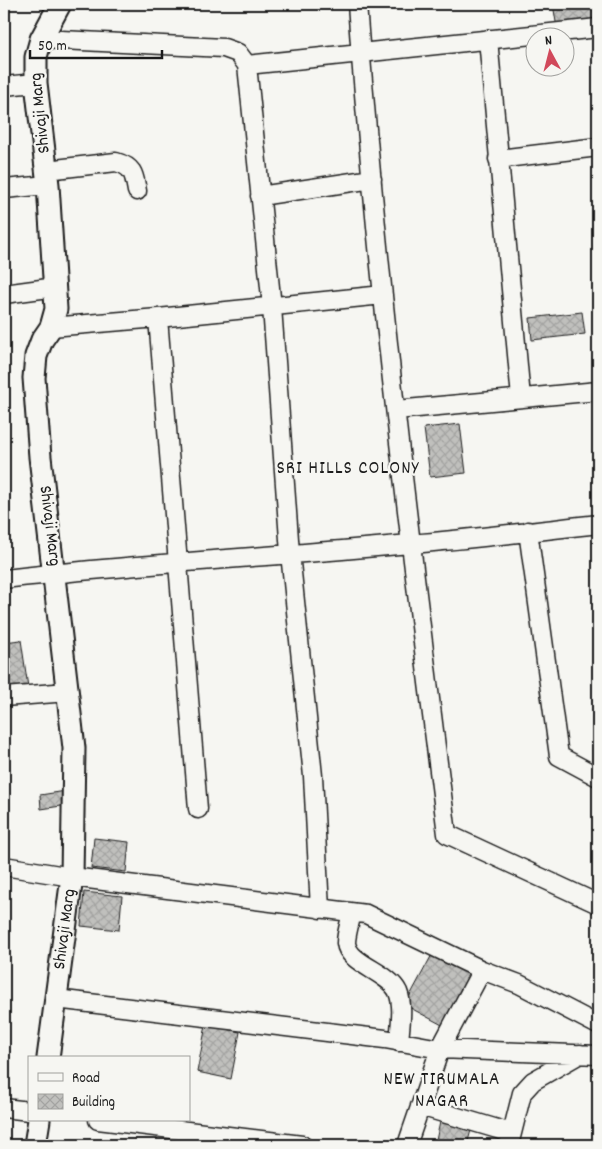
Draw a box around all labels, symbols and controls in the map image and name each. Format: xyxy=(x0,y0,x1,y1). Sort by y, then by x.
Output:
scale bar xyxy=(30,28,162,60)
north arrow xyxy=(524,28,574,78)
text: N xyxy=(544,31,553,51)
text: 50 m xyxy=(38,36,67,58)
street label: Shivaji Marg xyxy=(24,71,58,155)
district label: SRI HILLS COLONY xyxy=(276,456,420,483)
street label: Shivaji Marg xyxy=(32,484,66,568)
street label: Shivaji Marg xyxy=(47,887,83,971)
legend xyxy=(28,1056,190,1122)
district label: NEW TIRUMALA NAGAR xyxy=(384,1067,500,1116)
text: Road xyxy=(72,1068,100,1090)
text: Building xyxy=(72,1092,115,1114)

